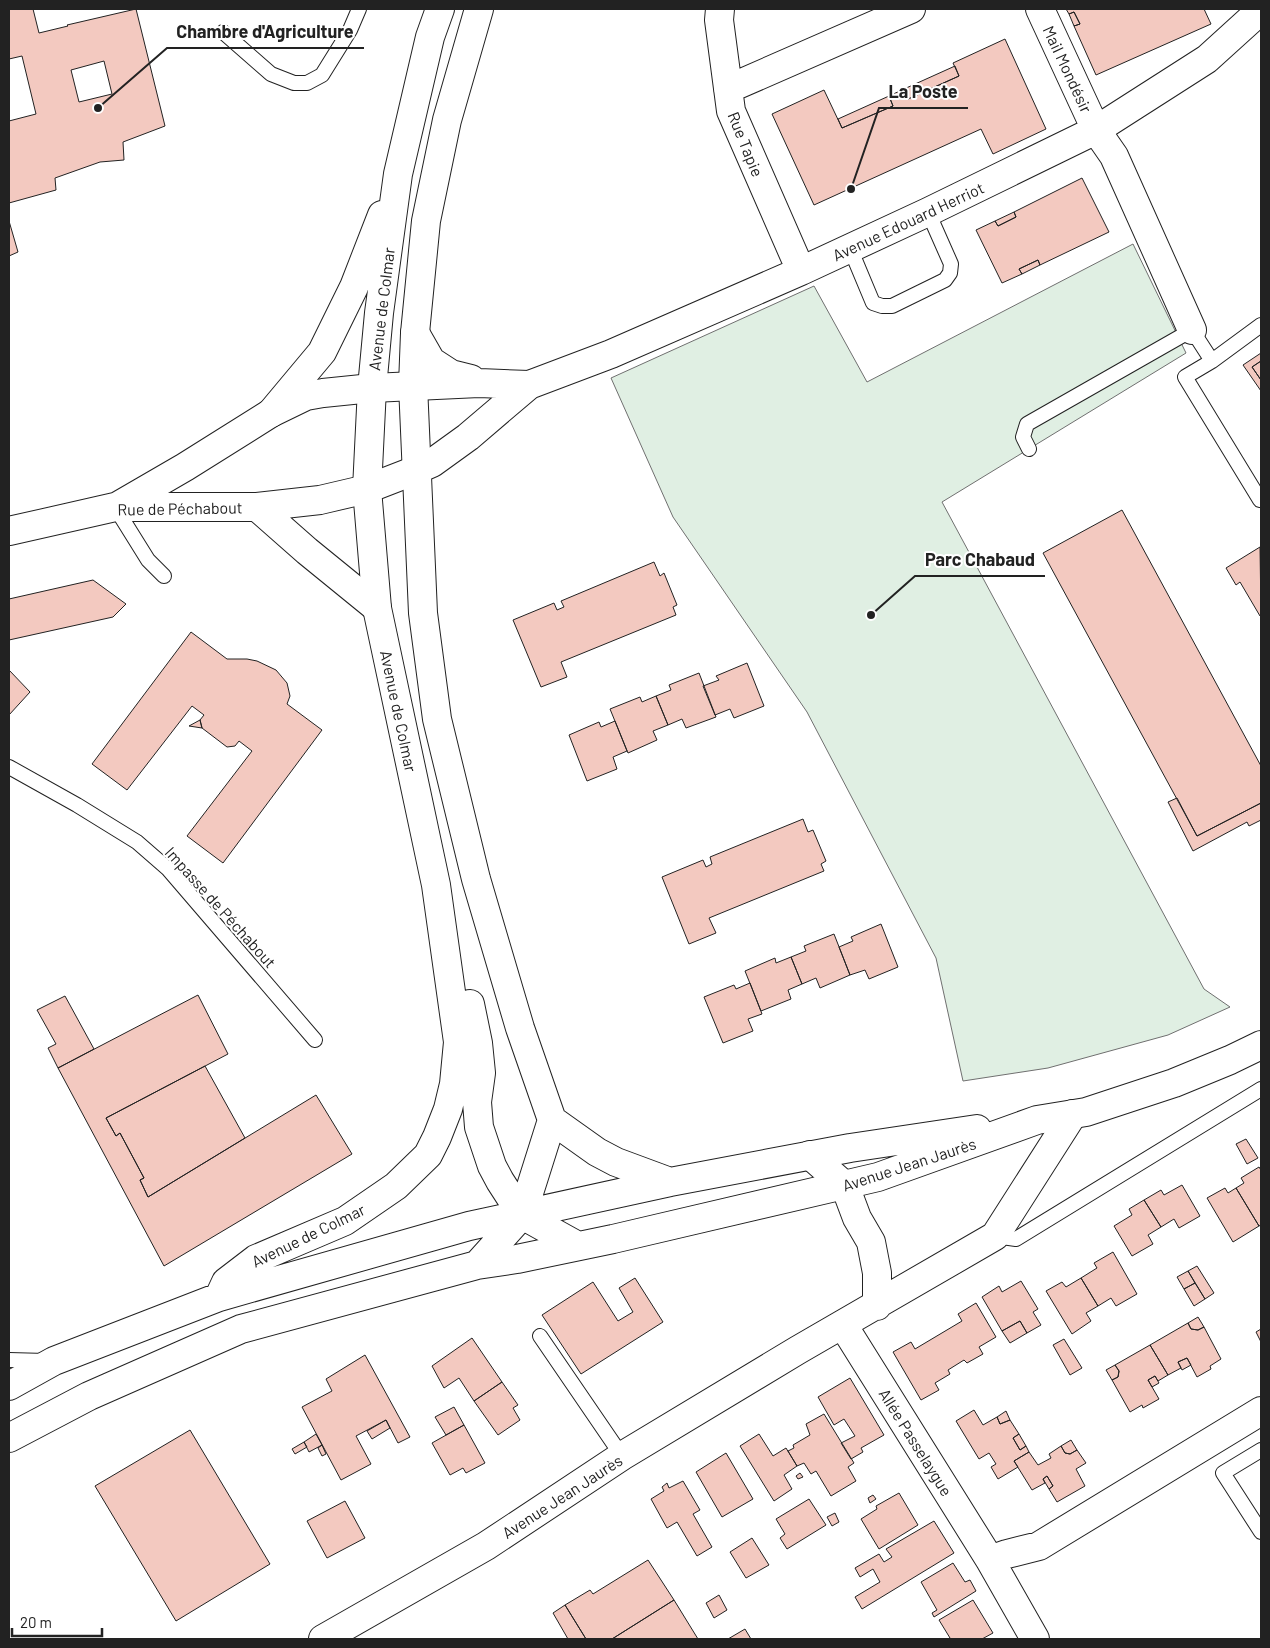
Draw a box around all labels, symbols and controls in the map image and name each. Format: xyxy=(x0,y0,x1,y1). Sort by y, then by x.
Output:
callout: Chambre d'Agriculture xyxy=(167,15,364,48)
text: Chambre d'Agriculture xyxy=(176,20,354,42)
street label: Mail Mondésir xyxy=(1040,22,1097,116)
callout: La Poste xyxy=(879,75,968,108)
text: La Poste xyxy=(888,80,958,102)
street label: Rue Tapie xyxy=(724,109,768,179)
street label: Avenue Edouard Herriot xyxy=(829,178,987,264)
street label: Avenue de Colmar xyxy=(364,246,398,372)
street label: Rue de Péchabout xyxy=(117,497,243,519)
callout: Parc Chabaud xyxy=(915,543,1045,576)
text: Parc Chabaud xyxy=(925,548,1035,570)
street label: Avenue de Colmar xyxy=(377,648,421,774)
street label: Impasse de Péchabout xyxy=(162,843,280,971)
street label: Avenue Jean Jaurès xyxy=(840,1133,978,1195)
street label: Avenue de Colmar xyxy=(248,1199,368,1271)
street label: Allée Passelaygue xyxy=(875,1385,957,1499)
street label: Avenue Jean Jaurès xyxy=(498,1450,626,1542)
scale bar xyxy=(12,1606,102,1638)
text: 20 m xyxy=(20,1613,52,1631)

